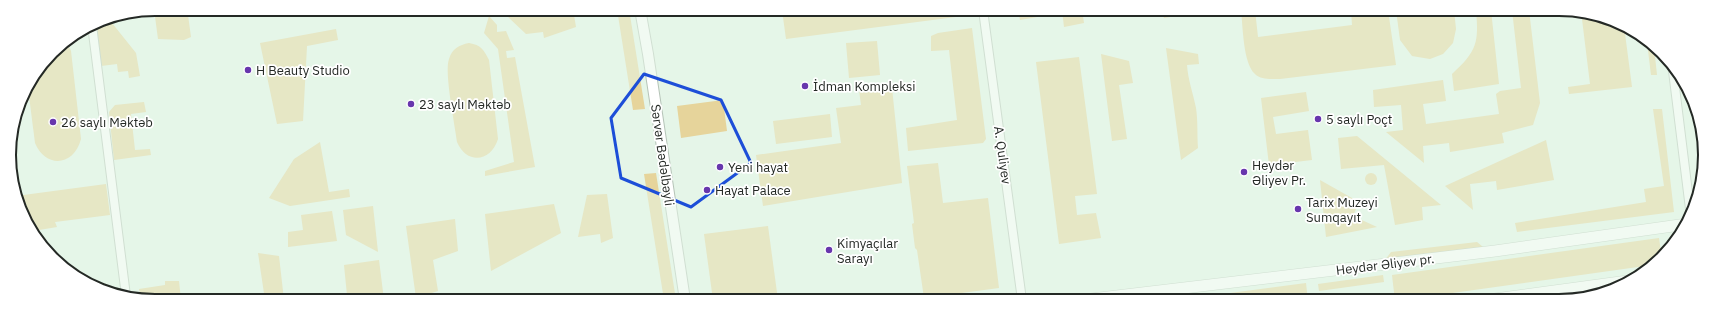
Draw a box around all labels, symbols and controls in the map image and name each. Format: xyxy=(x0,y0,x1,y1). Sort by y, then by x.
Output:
place label: H Beauty Studio xyxy=(256,62,350,79)
marker: H Beauty Studio xyxy=(243,65,253,75)
place label: İdman Kompleksi xyxy=(813,78,915,95)
marker: İdman Kompleksi xyxy=(800,81,810,91)
place label: 23 saylı Məktəb xyxy=(419,96,511,113)
marker: 23 saylı Məktəb xyxy=(406,99,416,109)
street label: Sərvər Bədəlbəyli xyxy=(647,103,678,207)
place label: 5 saylı Poçt xyxy=(1326,111,1392,128)
place label: 26 saylı Məktəb xyxy=(61,114,153,131)
marker: 5 saylı Poçt xyxy=(1313,114,1323,124)
marker: 26 saylı Məktəb xyxy=(48,117,58,127)
street label: A. Quliyev xyxy=(990,125,1015,186)
place label: Heydər Əliyev Pr. xyxy=(1252,157,1306,189)
place label: Yeni hayat xyxy=(728,159,788,176)
marker: Yeni hayat xyxy=(715,162,725,172)
marker: Heydər Əliyev Pr. xyxy=(1239,167,1249,177)
place label: Hayat Palace xyxy=(715,182,791,199)
marker: Hayat Palace xyxy=(702,185,712,195)
place label: Tarix Muzeyi Sumqayıt xyxy=(1306,194,1378,226)
marker: Tarix Muzeyi Sumqayıt xyxy=(1293,204,1303,214)
place label: Kimyaçılar Sarayı xyxy=(837,235,898,267)
marker: Kimyaçılar Sarayı xyxy=(824,245,834,255)
street label: Heydər Əliyev pr. xyxy=(1335,250,1435,279)

